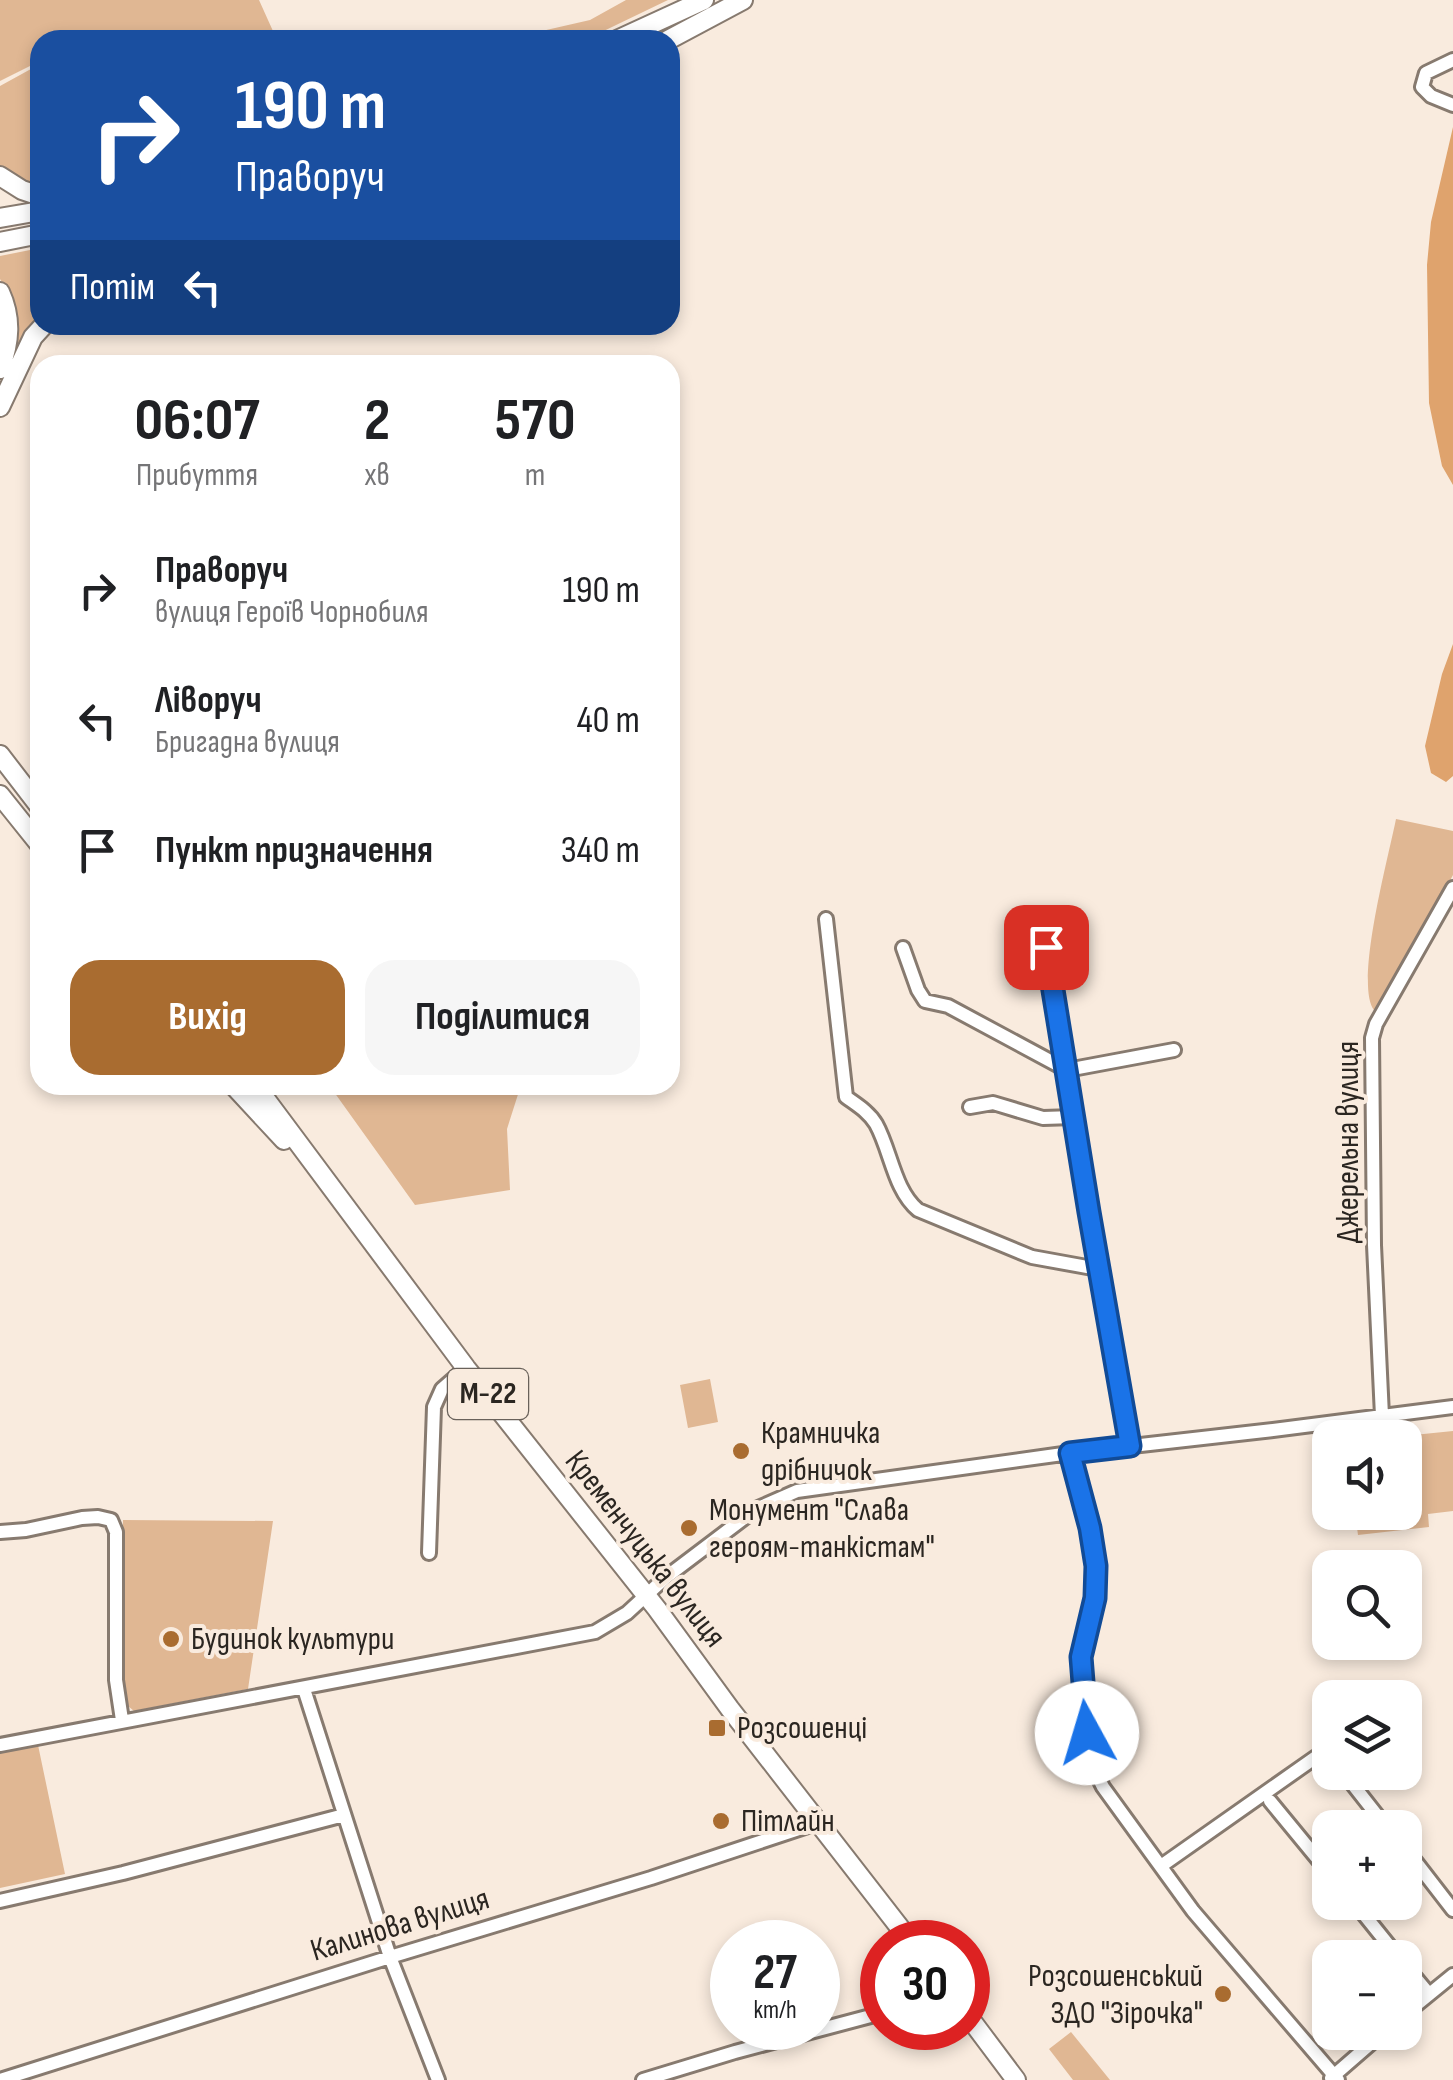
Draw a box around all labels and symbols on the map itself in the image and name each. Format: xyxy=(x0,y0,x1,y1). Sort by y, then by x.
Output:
pin xyxy=(1004,905,1089,990)
street label: Джерельна вулиця xyxy=(1329,1041,1368,1243)
road number: М-22 xyxy=(448,1369,528,1419)
place label: Крамничка дрібничок xyxy=(761,1414,880,1490)
marker: Крамничка дрібничок xyxy=(730,1440,752,1462)
street label: Кременчуцька вулиця xyxy=(556,1443,734,1655)
place label: Монумент "Слава героям-танкістам" xyxy=(709,1491,935,1567)
marker: Монумент "Слава героям-танкістам" xyxy=(678,1517,700,1539)
place label: Будинок культури xyxy=(191,1620,395,1659)
marker: Будинок культури xyxy=(160,1628,182,1650)
position arrow xyxy=(1035,1681,1139,1785)
place label: Розсошенці xyxy=(737,1709,867,1748)
marker: Розсошенці xyxy=(706,1717,728,1739)
place label: Пітлайн xyxy=(741,1802,835,1841)
marker: Пітлайн xyxy=(710,1810,732,1832)
street label: Калинова вулиця xyxy=(306,1879,494,1971)
speed limit sign: 30 xyxy=(860,1920,990,2050)
place label: Розсошенський ЗДО "Зірочка" xyxy=(1028,1957,1203,2033)
marker: Розсошенський ЗДО "Зірочка" xyxy=(1212,1983,1234,2005)

